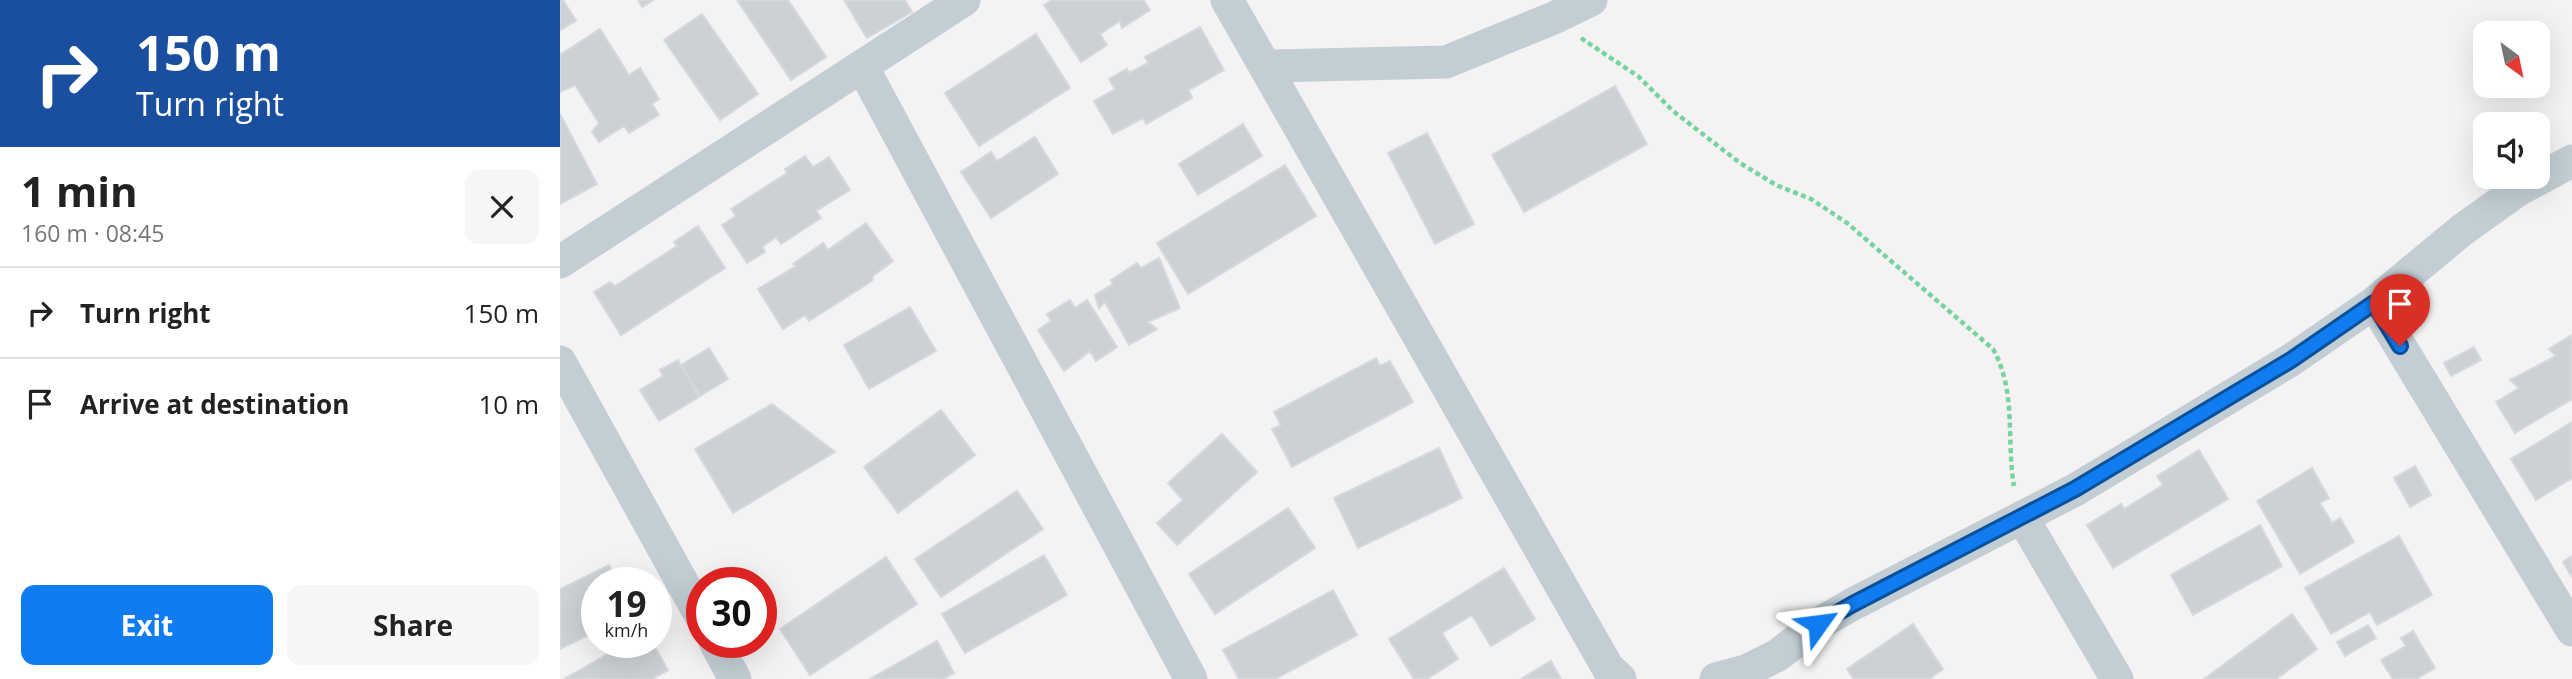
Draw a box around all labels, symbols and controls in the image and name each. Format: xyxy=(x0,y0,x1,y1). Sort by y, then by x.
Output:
text: 150 m xyxy=(136,19,281,85)
north arrow xyxy=(2473,21,2550,98)
map controls xyxy=(2473,21,2550,189)
icon: right xyxy=(21,28,112,119)
text: Turn right xyxy=(136,82,284,125)
button: sound xyxy=(2473,112,2550,189)
text: 1 min xyxy=(21,162,138,219)
button: close xyxy=(465,170,539,244)
text: 160 m · 08:45 xyxy=(21,217,164,249)
pin xyxy=(2370,274,2430,346)
icon: arrive xyxy=(2381,285,2419,323)
icon: right xyxy=(21,294,59,332)
text: Turn right xyxy=(80,295,211,331)
text: 150 m xyxy=(464,295,539,331)
icon: arrive xyxy=(21,385,59,423)
text: Arrive at destination xyxy=(80,386,349,422)
text: 10 m xyxy=(478,386,539,422)
speed limit sign: 30 xyxy=(686,567,777,658)
text: 19 xyxy=(606,580,647,627)
button: Exit xyxy=(21,585,273,665)
button: Share xyxy=(287,585,539,665)
position arrow xyxy=(1781,587,1855,661)
text: km/h xyxy=(605,618,648,642)

